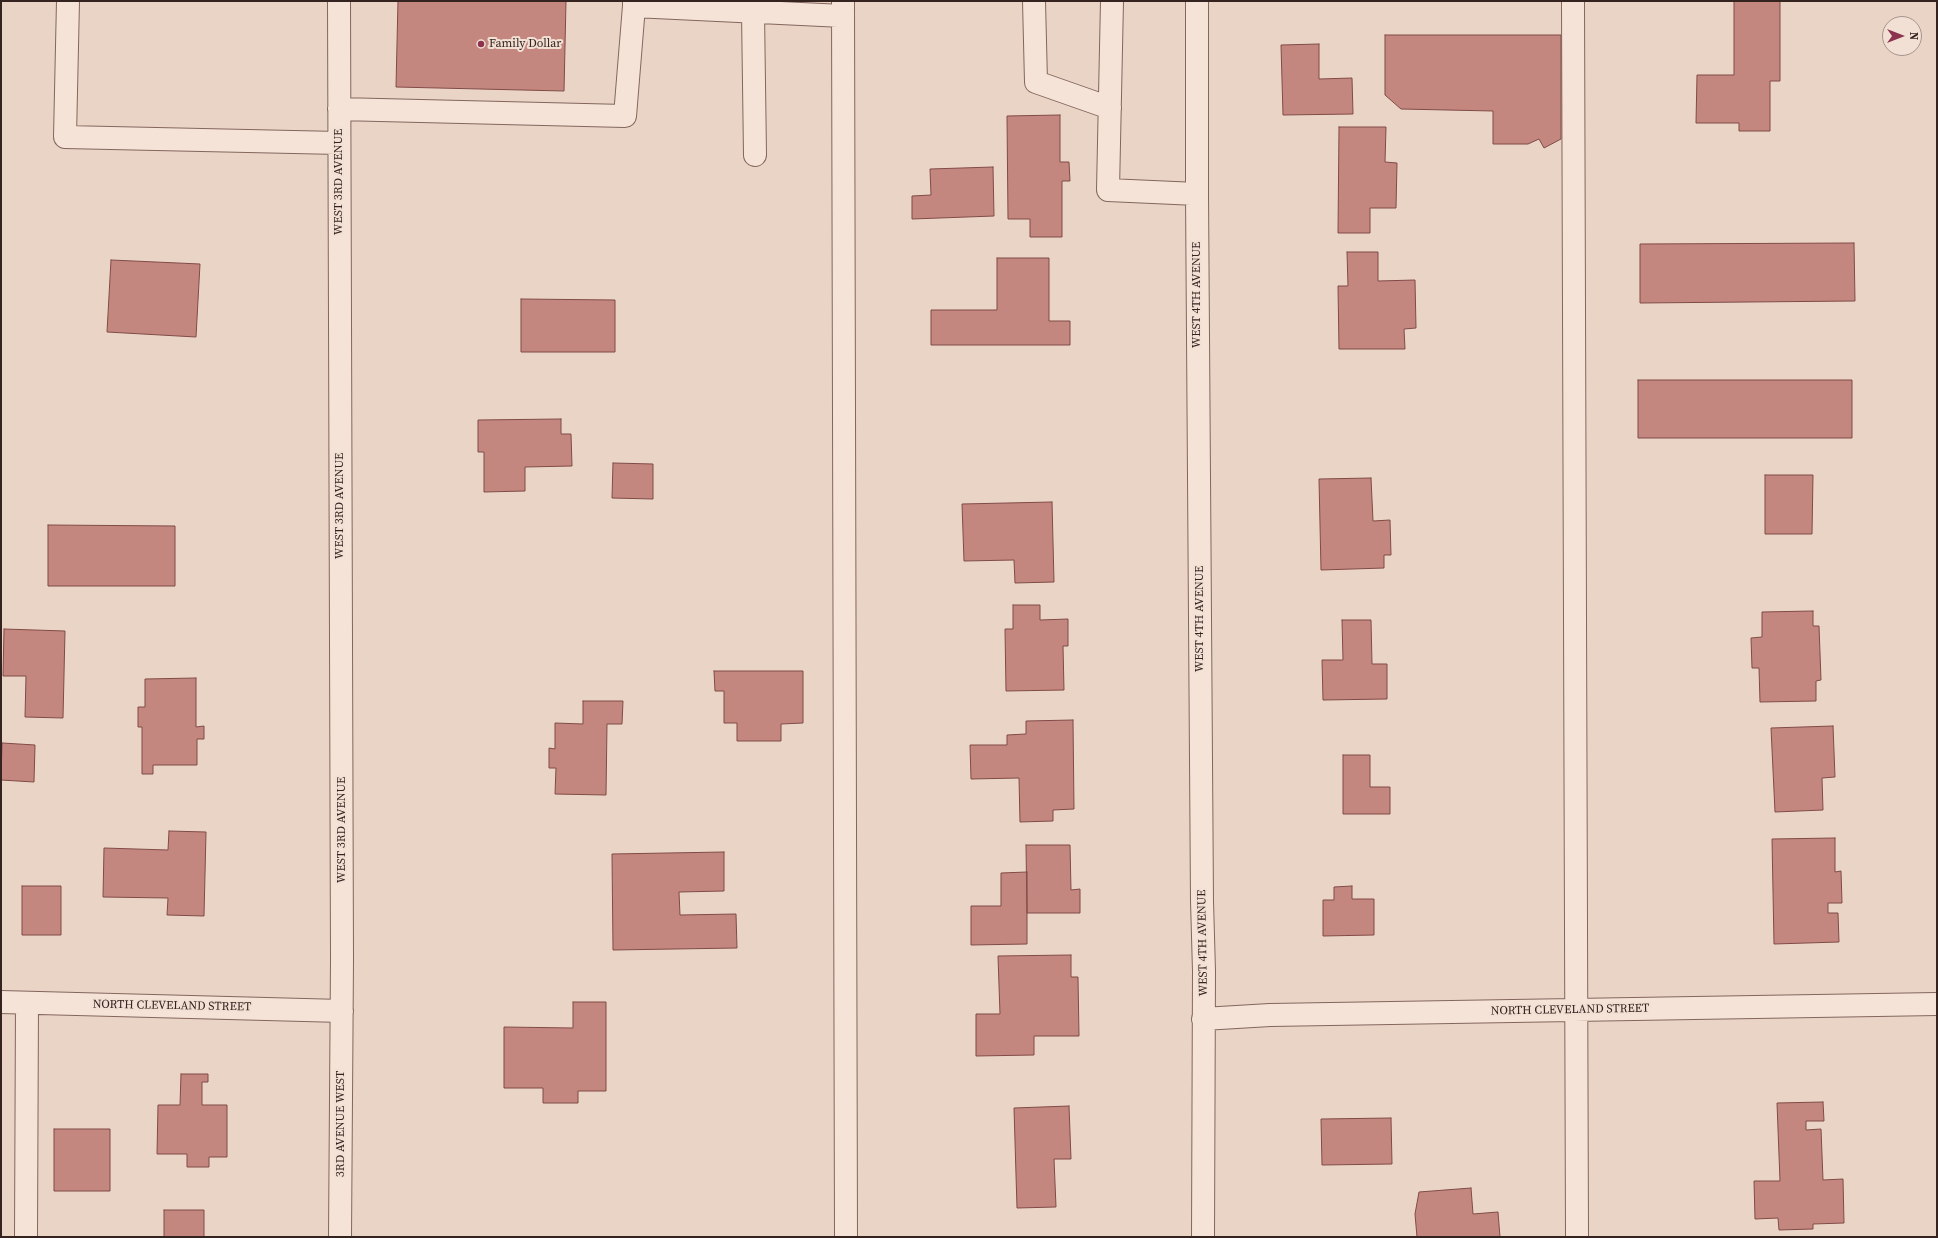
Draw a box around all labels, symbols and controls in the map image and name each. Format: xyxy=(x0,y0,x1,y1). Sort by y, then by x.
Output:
north arrow xyxy=(1882,16,1922,56)
text: N xyxy=(1906,32,1921,40)
place label: Family Dollar xyxy=(489,37,561,51)
marker: Family Dollar xyxy=(476,39,486,49)
street label: WEST 3RD AVENUE xyxy=(332,129,346,235)
street label: WEST 4TH AVENUE xyxy=(1190,242,1204,348)
street label: WEST 3RD AVENUE xyxy=(333,453,347,559)
street label: WEST 4TH AVENUE xyxy=(1193,566,1207,672)
street label: WEST 3RD AVENUE xyxy=(335,777,349,883)
street label: WEST 4TH AVENUE xyxy=(1195,890,1211,996)
street label: NORTH CLEVELAND STREET xyxy=(93,997,251,1015)
street label: NORTH CLEVELAND STREET xyxy=(1491,1001,1649,1019)
street label: 3RD AVENUE WEST xyxy=(334,1071,348,1177)

